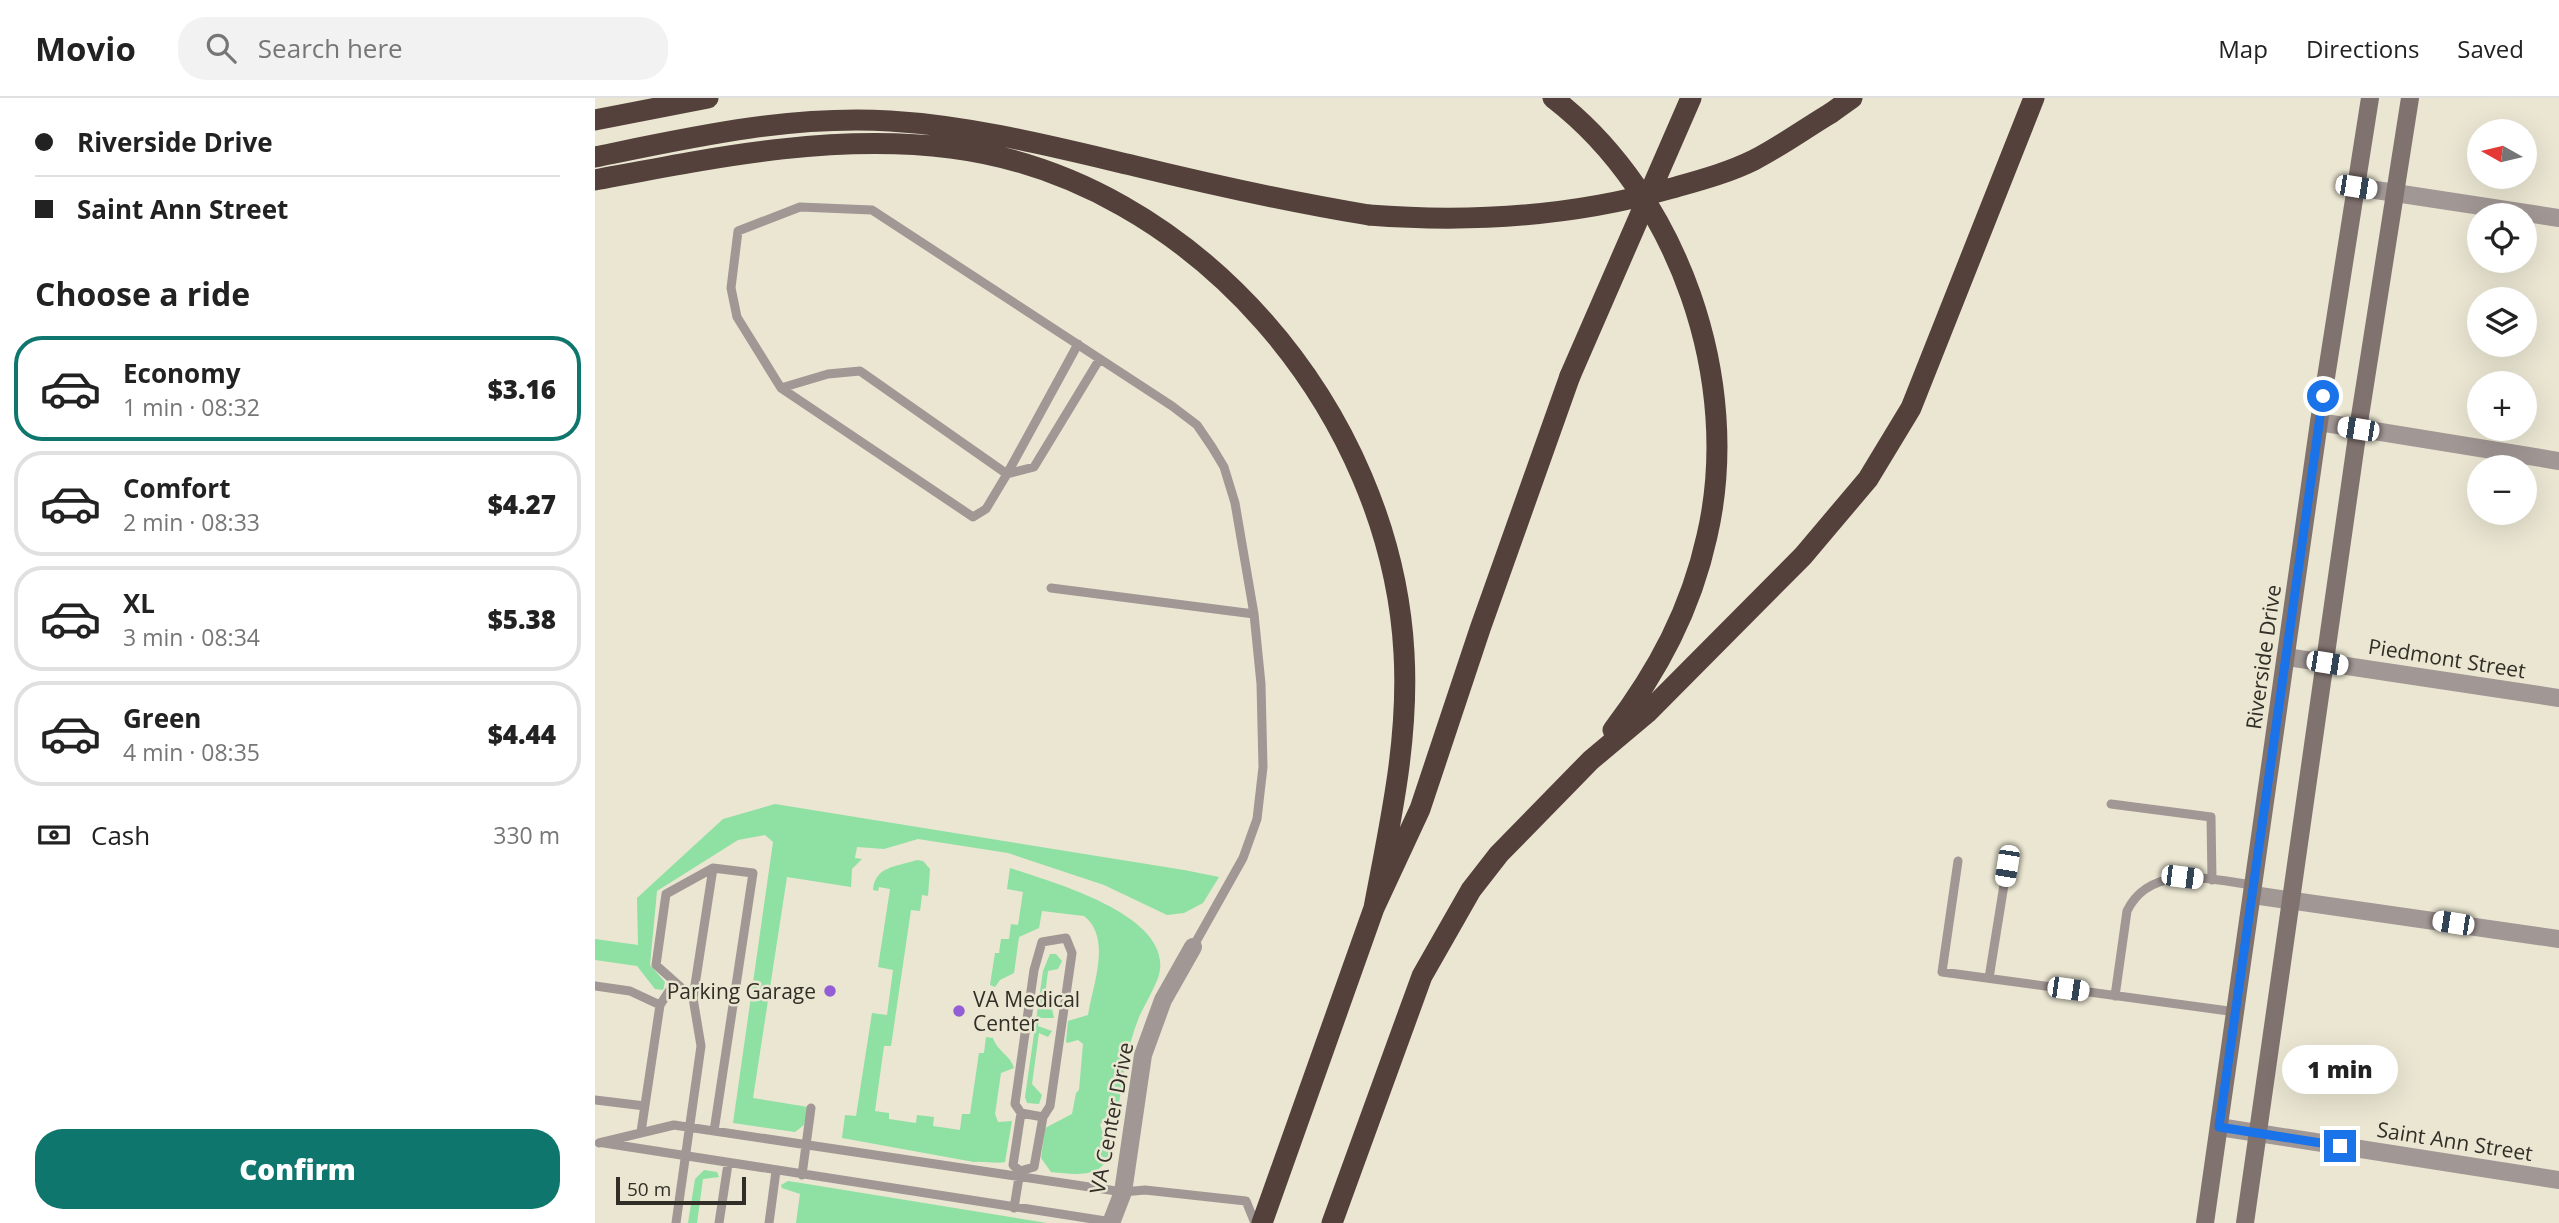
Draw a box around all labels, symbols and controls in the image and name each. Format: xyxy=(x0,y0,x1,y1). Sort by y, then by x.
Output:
search box xyxy=(178,17,668,80)
text: Movio xyxy=(35,26,136,71)
icon: search xyxy=(202,29,240,67)
text: Search here xyxy=(258,30,403,66)
text: Map xyxy=(2218,32,2268,65)
text: Directions xyxy=(2306,32,2419,65)
text: Saved xyxy=(2457,32,2524,65)
north arrow xyxy=(2467,119,2537,189)
map controls xyxy=(2467,119,2537,525)
text: Riverside Drive xyxy=(77,124,273,160)
car xyxy=(2334,173,2379,201)
text: Saint Ann Street xyxy=(77,191,288,227)
button: locate xyxy=(2467,203,2537,273)
text: Choose a ride xyxy=(35,272,250,315)
button: layers xyxy=(2467,287,2537,357)
text: Economy xyxy=(123,355,241,391)
icon: car xyxy=(39,357,102,420)
text: $3.16 xyxy=(488,371,556,407)
button: + xyxy=(2467,371,2537,441)
route start xyxy=(2307,380,2339,412)
text: 1 min · 08:32 xyxy=(123,391,260,423)
car xyxy=(2336,415,2381,443)
button: − xyxy=(2467,455,2537,525)
text: Comfort xyxy=(123,470,230,506)
icon: car xyxy=(39,472,102,535)
text: $4.27 xyxy=(488,486,556,522)
text: 2 min · 08:33 xyxy=(123,506,260,538)
street label: Riverside Drive xyxy=(2239,583,2287,731)
text: XL xyxy=(123,585,155,621)
icon: car xyxy=(39,587,102,650)
text: $5.38 xyxy=(488,601,556,637)
text: 3 min · 08:34 xyxy=(123,621,260,653)
street label: Piedmont Street xyxy=(2366,632,2528,684)
car xyxy=(2305,649,2350,677)
text: Green xyxy=(123,700,201,736)
icon: car xyxy=(39,702,102,765)
text: $4.44 xyxy=(488,716,556,752)
text: 4 min · 08:35 xyxy=(123,736,260,768)
icon: cash xyxy=(35,816,73,854)
text: Cash xyxy=(91,817,150,853)
text: 330 m xyxy=(493,819,560,851)
car xyxy=(1994,844,2021,888)
car xyxy=(2160,864,2205,890)
car xyxy=(2431,909,2476,937)
car xyxy=(2046,976,2091,1002)
place label: Parking Garage xyxy=(667,977,816,1005)
marker: Parking Garage xyxy=(822,983,838,999)
place label: VA Medical Center xyxy=(973,985,1080,1037)
marker: VA Medical Center xyxy=(951,1003,967,1019)
street label: VA Center Drive xyxy=(1083,1040,1139,1196)
callout: 1 min xyxy=(2282,1044,2398,1094)
text: 1 min xyxy=(2307,1053,2373,1085)
street label: Saint Ann Street xyxy=(2375,1115,2535,1167)
button: Confirm xyxy=(35,1129,560,1209)
route end xyxy=(2324,1130,2356,1162)
scale bar xyxy=(616,1174,745,1206)
text: 50 m xyxy=(627,1176,671,1202)

